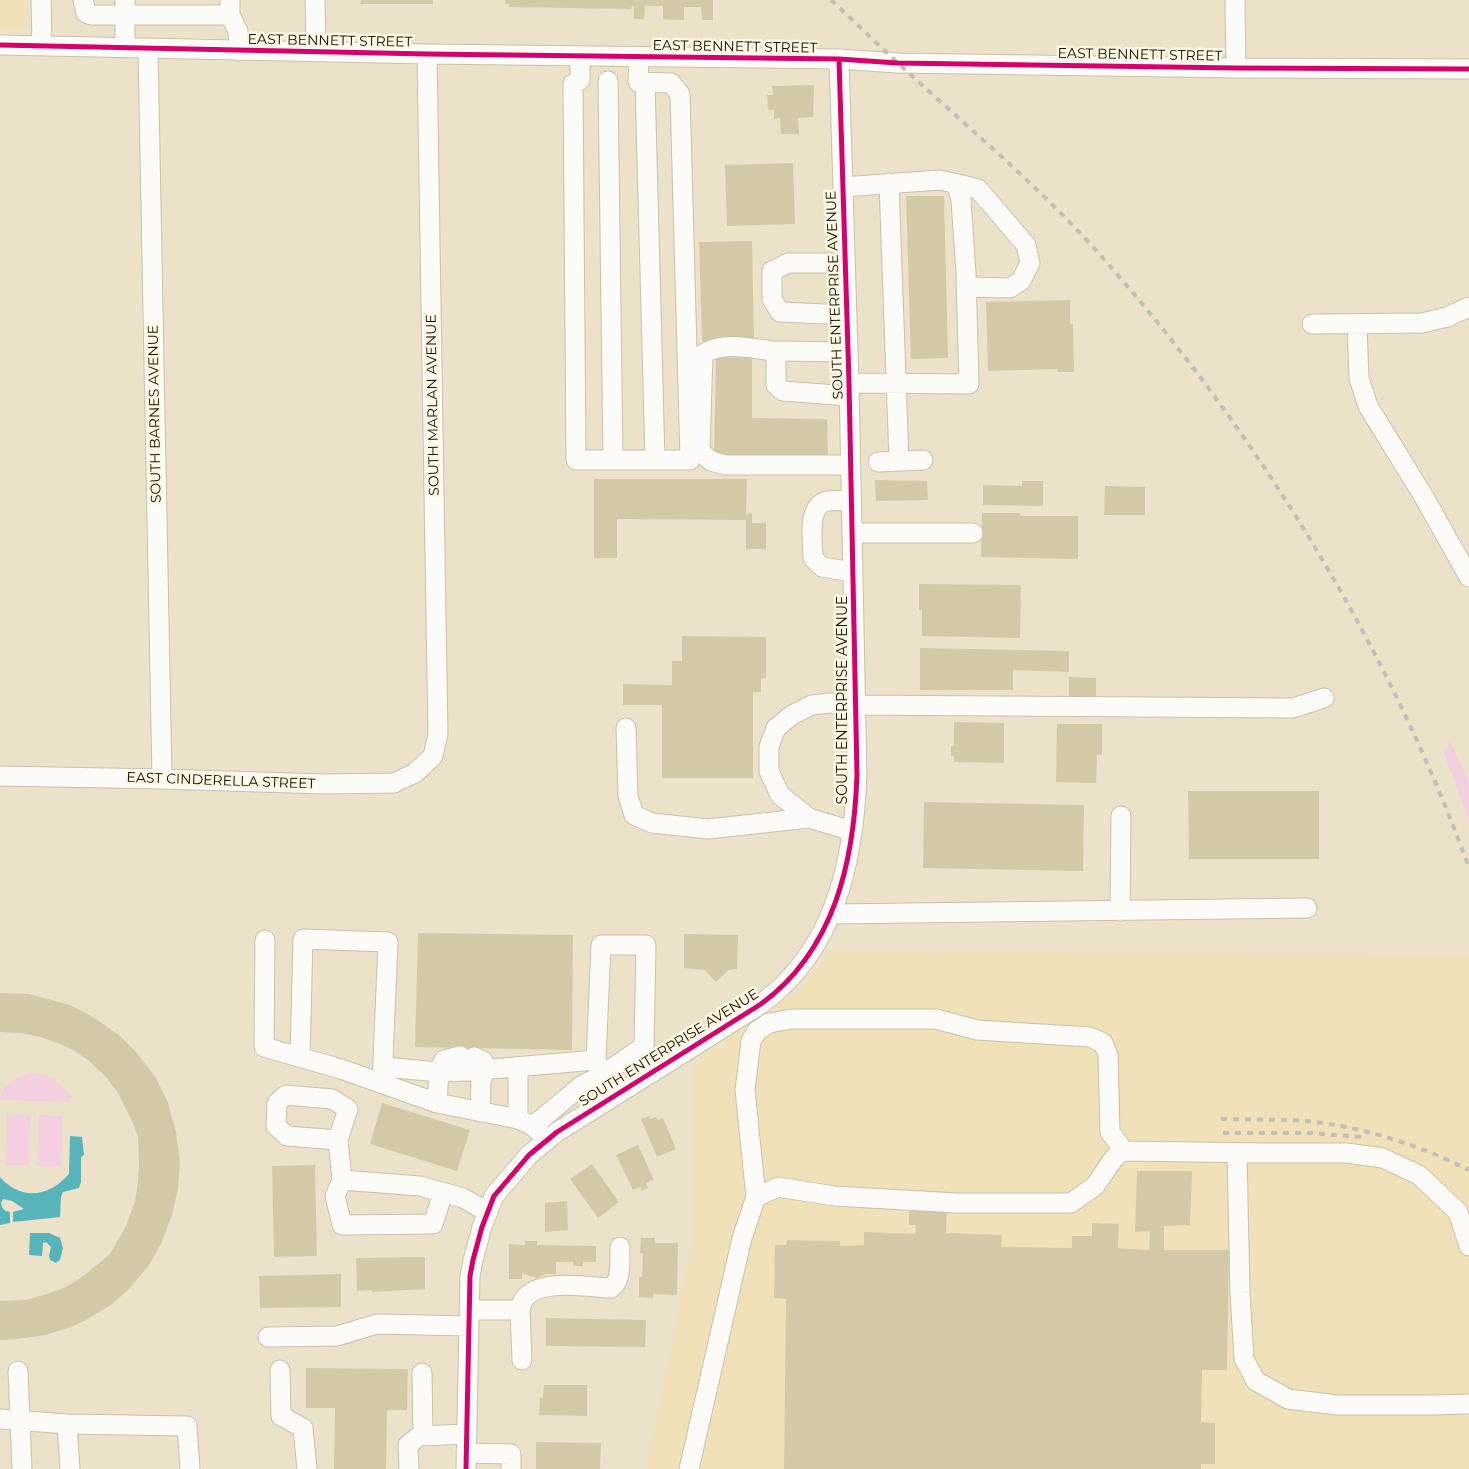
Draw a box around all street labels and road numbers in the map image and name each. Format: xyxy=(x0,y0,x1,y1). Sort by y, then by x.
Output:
street label: EAST BENNETT STREET xyxy=(247,31,413,51)
street label: EAST BENNETT STREET xyxy=(652,37,818,57)
street label: EAST BENNETT STREET xyxy=(1057,45,1223,65)
street label: SOUTH ENTERPRISE AVENUE xyxy=(823,190,847,400)
street label: SOUTH MARLAN AVENUE xyxy=(423,314,443,496)
street label: SOUTH BARNES AVENUE xyxy=(145,325,165,503)
street label: SOUTH ENTERPRISE AVENUE xyxy=(835,596,851,804)
street label: EAST CINDERELLA STREET xyxy=(126,769,316,793)
street label: SOUTH ENTERPRISE AVENUE xyxy=(576,986,762,1110)

